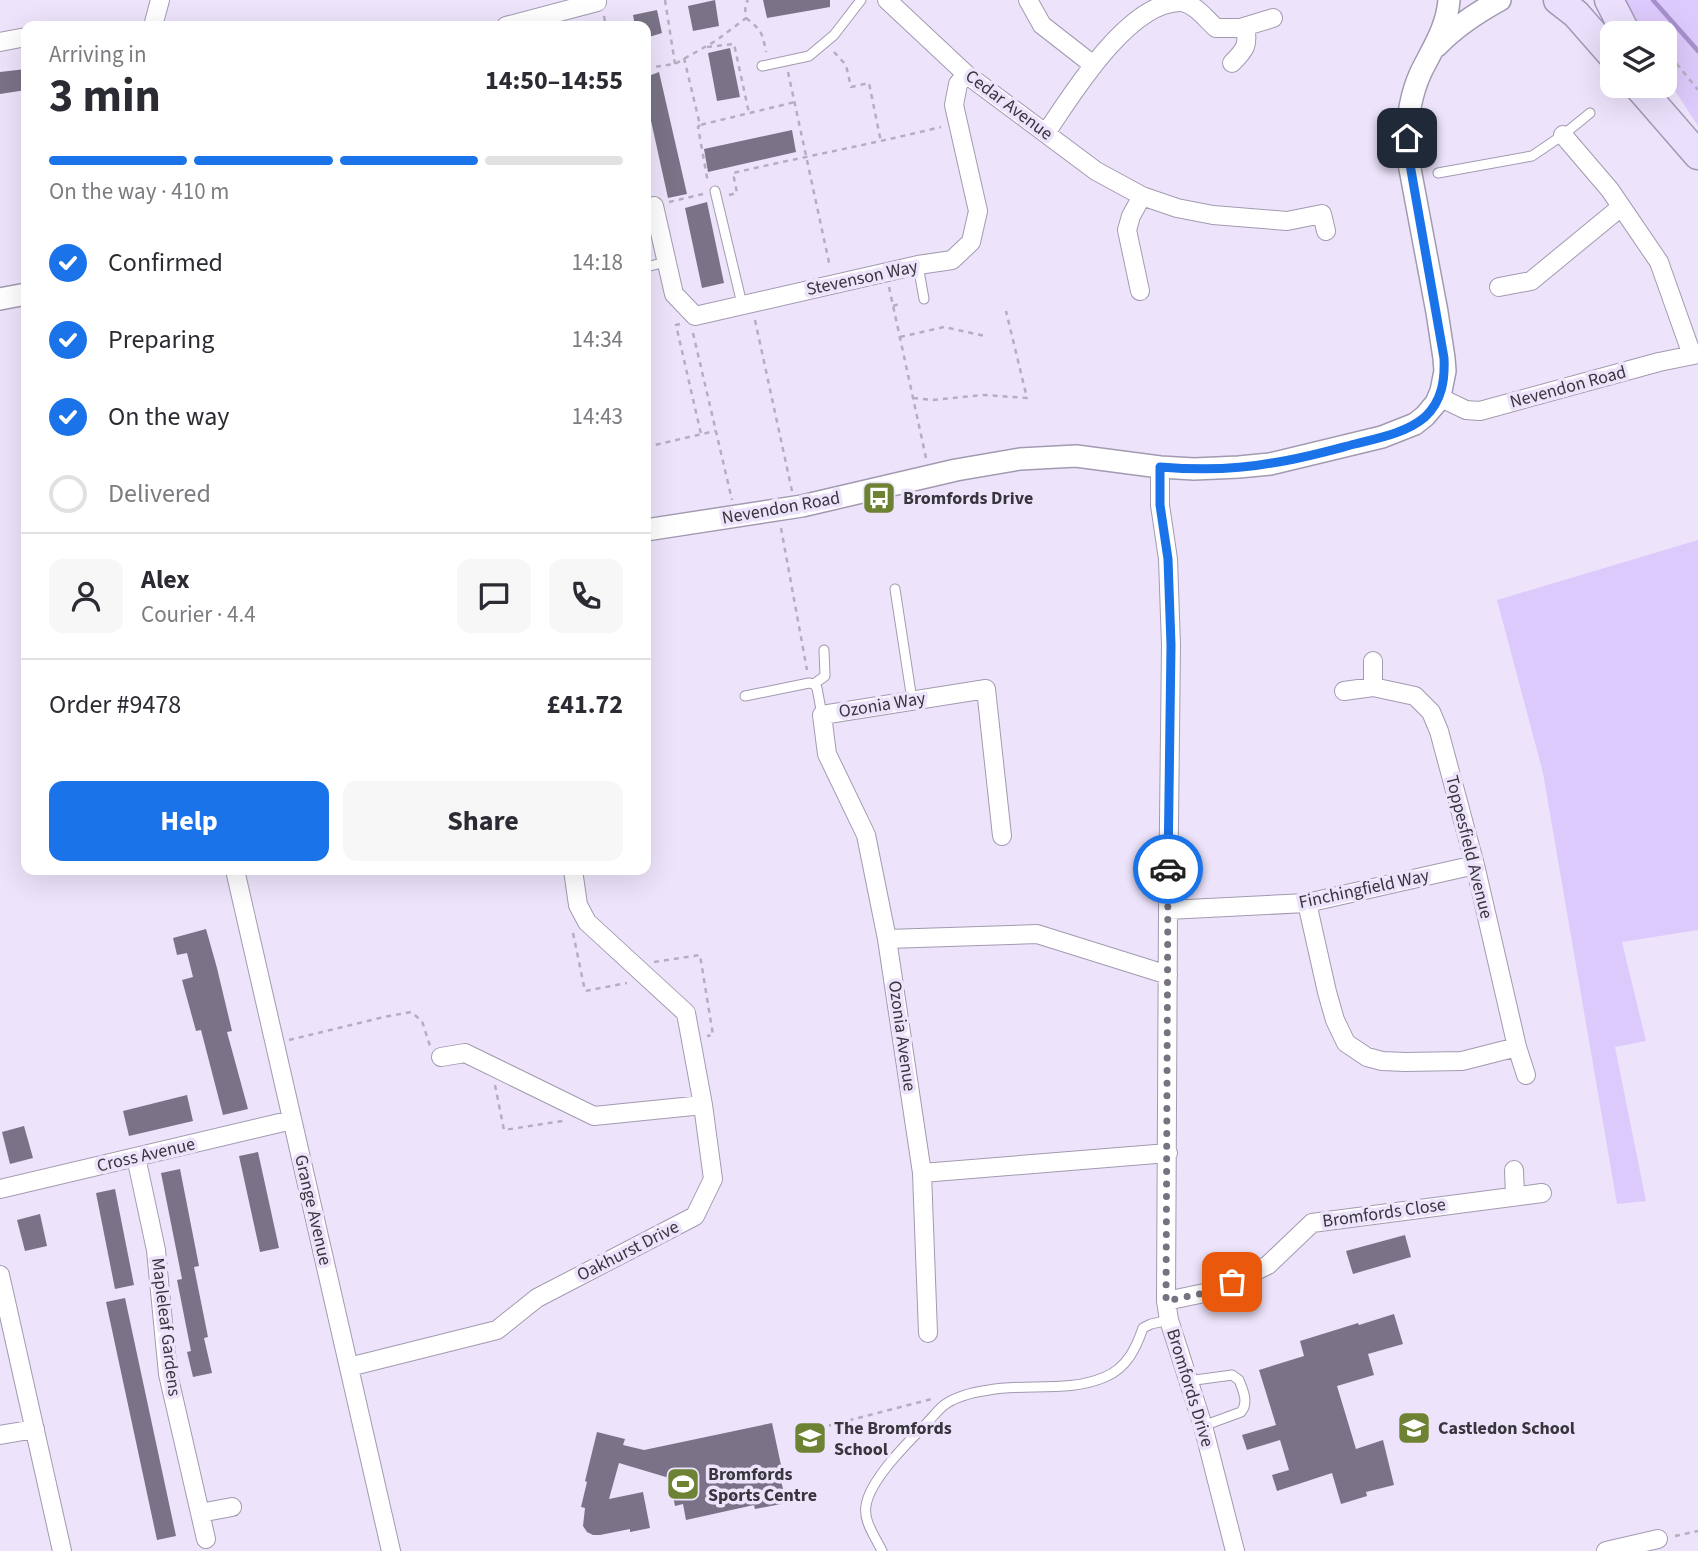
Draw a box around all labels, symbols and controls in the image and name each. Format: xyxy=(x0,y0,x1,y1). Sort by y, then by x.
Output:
map controls xyxy=(1600,21,1677,98)
button: layers xyxy=(1600,21,1677,98)
text: Arriving in xyxy=(49,38,147,71)
text: 14:50–14:55 xyxy=(485,62,623,99)
text: 3 min xyxy=(49,64,161,129)
street label: Cedar Avenue xyxy=(960,64,1058,146)
pin xyxy=(1377,108,1437,168)
icon: home xyxy=(1388,119,1426,157)
text: On the way · 410 m xyxy=(49,175,229,208)
icon: check xyxy=(49,244,87,282)
text: Confirmed xyxy=(108,244,223,281)
text: 14:18 xyxy=(572,246,623,279)
street label: Stevenson Way xyxy=(804,254,921,302)
icon: check xyxy=(49,321,87,359)
text: Preparing xyxy=(108,321,214,358)
text: 14:34 xyxy=(572,323,623,356)
street label: Nevendon Road xyxy=(1507,359,1629,415)
icon: check xyxy=(49,398,87,436)
text: On the way xyxy=(108,398,229,435)
text: 14:43 xyxy=(572,400,623,433)
text: Delivered xyxy=(108,475,211,512)
bus stop icon: Bromfords Drive xyxy=(860,479,898,517)
street label: Nevendon Road xyxy=(720,485,842,531)
place label: Bromfords Drive xyxy=(903,486,1033,511)
button: person xyxy=(49,559,123,633)
button: chat xyxy=(457,559,531,633)
button: phone xyxy=(549,559,623,633)
text: Alex xyxy=(141,561,190,598)
text: Courier · 4.4 xyxy=(141,598,256,631)
text: Order #9478 xyxy=(49,686,181,723)
text: £41.72 xyxy=(547,686,623,723)
street label: Ozonia Way xyxy=(837,686,928,724)
street label: Toppesfield Avenue xyxy=(1439,773,1499,921)
button: Help xyxy=(49,781,329,861)
button: Share xyxy=(343,781,623,861)
courier xyxy=(1133,834,1203,904)
icon: car xyxy=(1149,850,1187,888)
street label: Finchingfield Way xyxy=(1297,863,1432,915)
street label: Ozonia Avenue xyxy=(882,979,922,1093)
street label: Cross Avenue xyxy=(94,1132,198,1178)
street label: Grange Avenue xyxy=(288,1152,338,1268)
street label: Bromfords Close xyxy=(1321,1192,1447,1234)
street label: Oakhurst Drive xyxy=(573,1215,683,1287)
pin xyxy=(1202,1252,1262,1312)
street label: Mapleleaf Gardens xyxy=(145,1256,187,1398)
icon: bag xyxy=(1213,1263,1251,1301)
street label: Bromfords Drive xyxy=(1160,1326,1220,1450)
school or university icon: Castledon School xyxy=(1395,1409,1433,1447)
place label: The Bromfords School xyxy=(834,1416,952,1462)
place label: Castledon School xyxy=(1438,1416,1575,1441)
school or university icon: The Bromfords School xyxy=(791,1419,829,1457)
place label: Bromfords Sports Centre xyxy=(708,1462,817,1508)
sports icon: Bromfords Sports Centre xyxy=(664,1465,702,1503)

